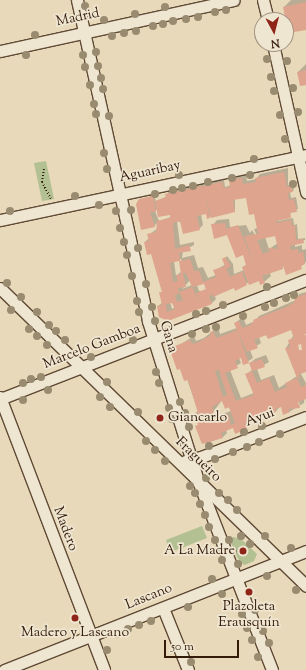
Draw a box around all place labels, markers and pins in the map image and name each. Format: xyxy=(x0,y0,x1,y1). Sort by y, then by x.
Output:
place label: Giancarlo xyxy=(168,410,227,426)
marker: Giancarlo xyxy=(155,413,165,423)
place label: A La Madre xyxy=(164,543,235,559)
marker: A La Madre xyxy=(238,546,248,556)
marker: Plazoleta Erausquín xyxy=(244,587,254,597)
place label: Plazoleta Erausquín xyxy=(218,599,280,632)
marker: Madero y Lascano xyxy=(70,613,80,623)
place label: Madero y Lascano xyxy=(21,625,129,641)

